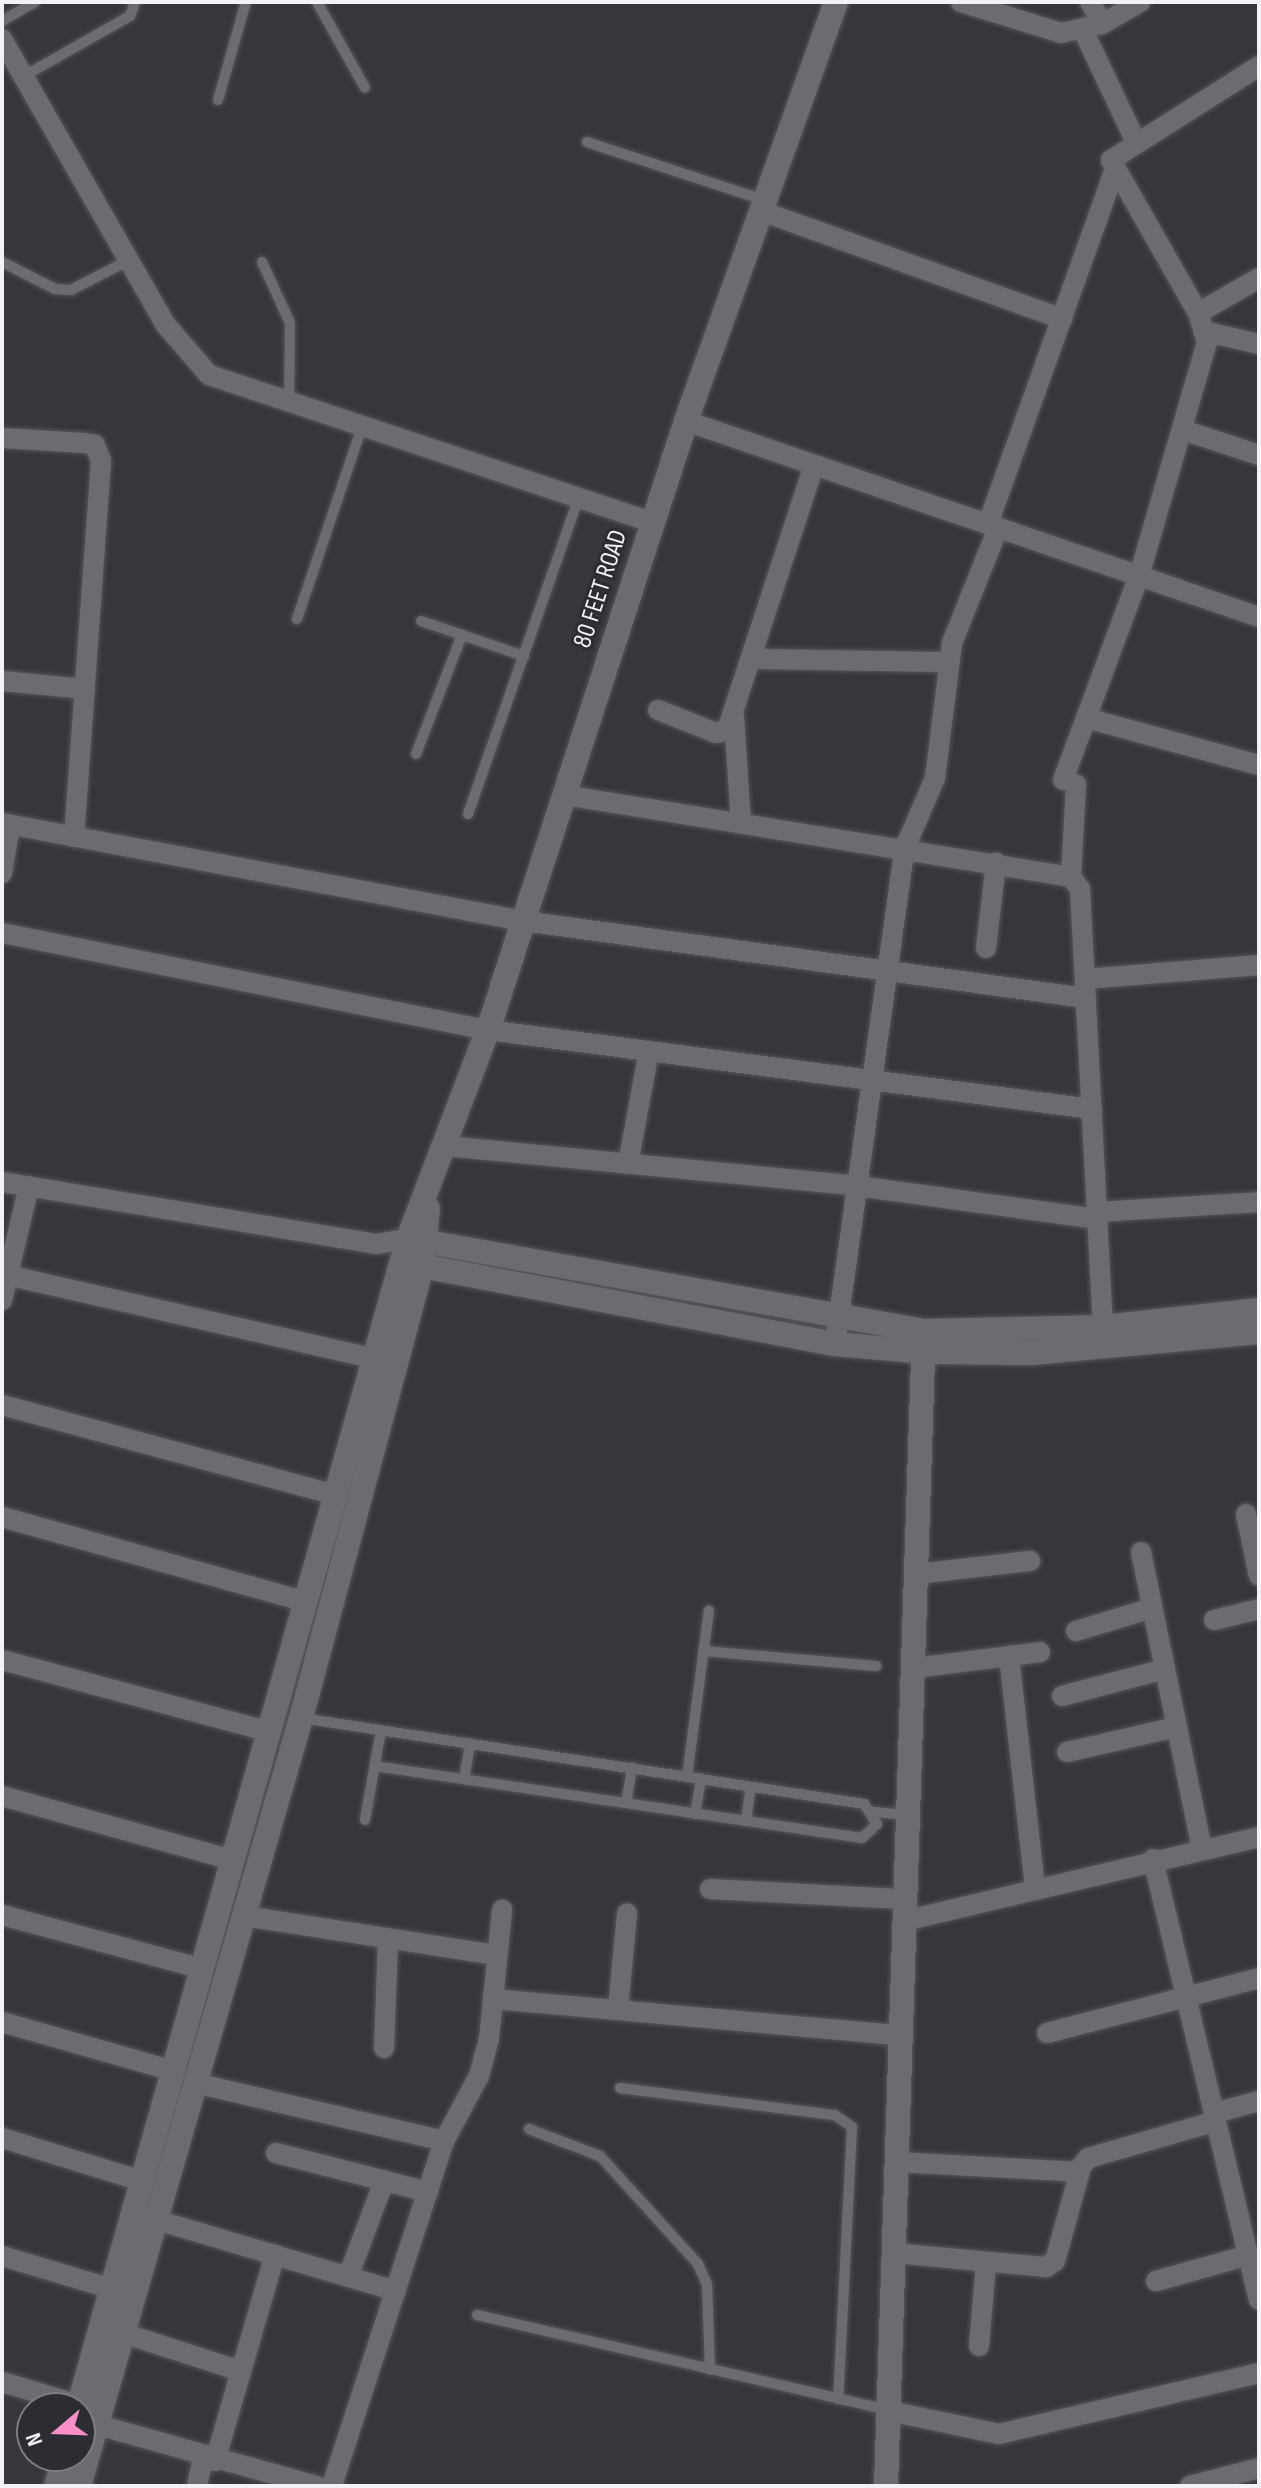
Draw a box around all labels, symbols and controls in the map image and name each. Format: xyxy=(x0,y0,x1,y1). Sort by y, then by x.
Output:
street label: 80 FEET ROAD xyxy=(567,526,635,652)
north arrow xyxy=(16,2392,96,2472)
text: N xyxy=(20,2429,49,2449)

